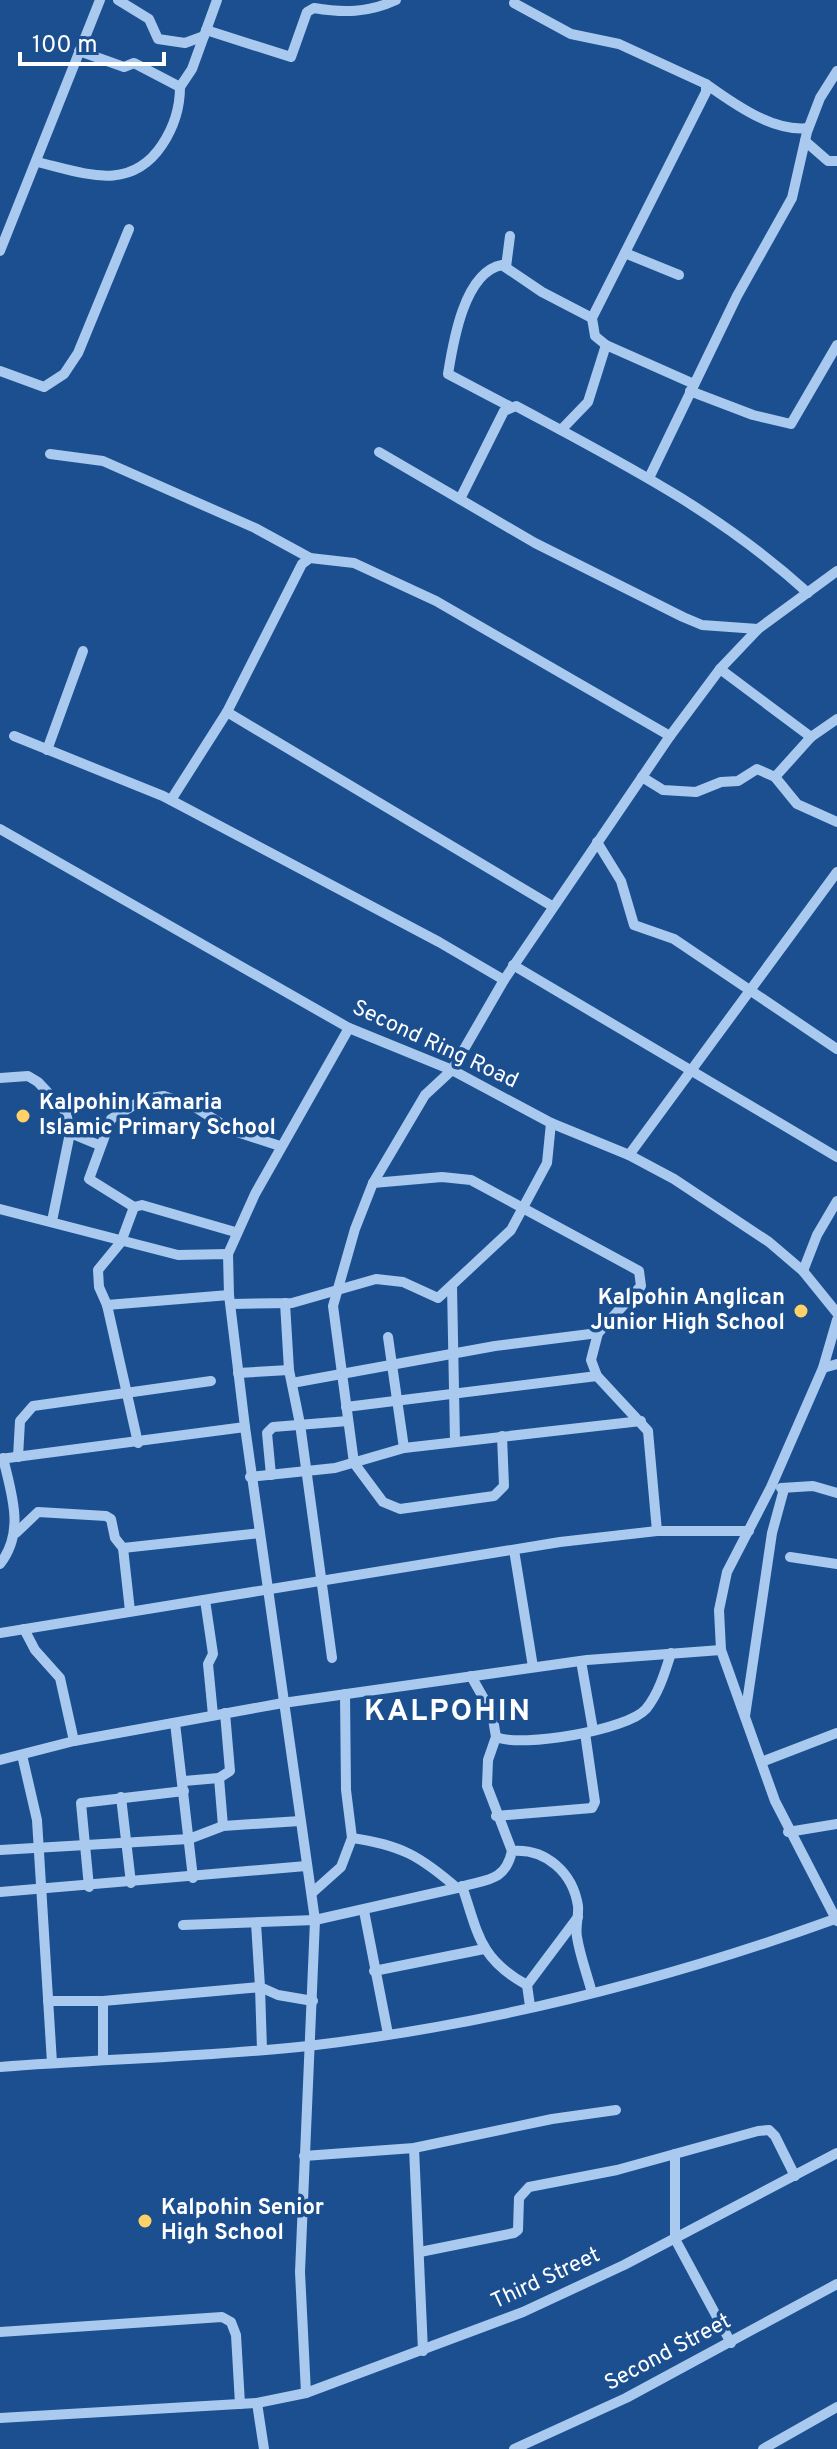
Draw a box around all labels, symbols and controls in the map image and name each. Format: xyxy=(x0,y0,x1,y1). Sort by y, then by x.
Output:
scale bar xyxy=(20,16,164,66)
text: 100 m xyxy=(32,31,98,61)
street label: Second Ring Road xyxy=(348,995,522,1095)
place label: Kalpohin Kamaria Islamic Primary School xyxy=(39,1090,276,1142)
marker: Kalpohin Kamaria Islamic Primary School xyxy=(14,1107,32,1125)
place label: Kalpohin Anglican Junior High School xyxy=(591,1285,785,1337)
marker: Kalpohin Anglican Junior High School xyxy=(792,1302,810,1320)
district label: KALPOHIN xyxy=(364,1694,532,1731)
place label: Kalpohin Senior High School xyxy=(161,2195,324,2247)
marker: Kalpohin Senior High School xyxy=(136,2212,154,2230)
street label: Third Street xyxy=(487,2242,605,2316)
street label: Second Street xyxy=(600,2308,736,2398)

